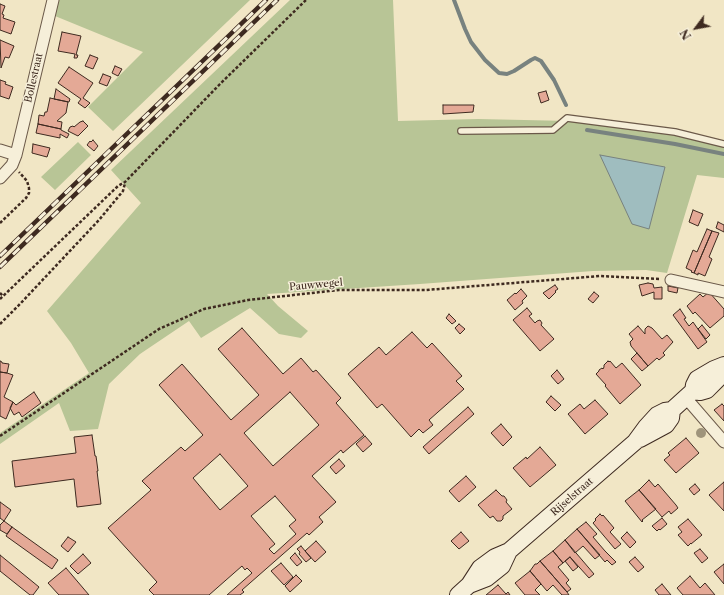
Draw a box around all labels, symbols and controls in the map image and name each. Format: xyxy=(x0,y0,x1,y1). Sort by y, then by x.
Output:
north arrow xyxy=(676,8,716,48)
text: N xyxy=(677,27,694,42)
street label: Bollestraat xyxy=(22,52,46,104)
street label: Pauwwegel xyxy=(289,277,343,293)
street label: Rijselstraat xyxy=(548,475,596,519)

